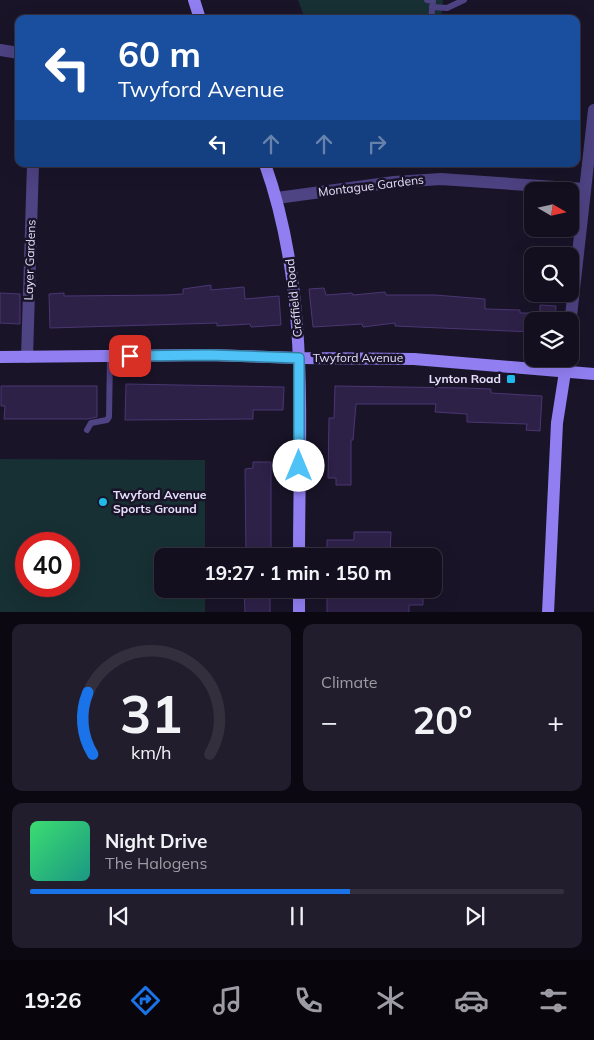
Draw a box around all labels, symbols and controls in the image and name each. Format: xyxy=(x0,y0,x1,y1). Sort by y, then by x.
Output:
text: 60 m xyxy=(118,32,201,76)
icon: left xyxy=(35,35,100,100)
text: Twyford Avenue xyxy=(118,75,284,103)
icon: left xyxy=(204,130,232,158)
icon: ahead xyxy=(257,130,285,158)
icon: ahead xyxy=(310,130,338,158)
icon: right xyxy=(363,130,391,158)
street label: Montague Gardens xyxy=(317,172,425,199)
north arrow xyxy=(524,182,579,238)
map controls xyxy=(524,182,579,367)
street label: Layer Gardens xyxy=(21,219,38,301)
button: search xyxy=(524,247,579,302)
street label: Creffield Road xyxy=(282,258,305,338)
button: layers xyxy=(524,312,579,367)
pin xyxy=(109,335,151,377)
icon: arrive xyxy=(116,342,144,370)
street label: Twyford Avenue xyxy=(313,350,403,365)
place label: Lynton Road xyxy=(429,371,501,386)
marker: Lynton Road xyxy=(505,373,517,385)
position arrow xyxy=(272,439,324,491)
place label: Twyford Avenue Sports Ground xyxy=(113,487,207,516)
marker: Twyford Avenue Sports Ground xyxy=(97,496,109,508)
speed limit sign: 40 xyxy=(15,532,80,597)
text: 19:27 · 1 min · 150 m xyxy=(204,561,392,585)
text: Climate xyxy=(321,672,377,692)
text: 31 xyxy=(120,681,183,746)
text: 20° xyxy=(412,696,473,744)
text: − xyxy=(321,704,338,739)
text: + xyxy=(547,704,564,739)
text: km/h xyxy=(131,741,172,763)
text: Night Drive xyxy=(105,829,207,853)
text: The Halogens xyxy=(105,853,207,873)
icon: previous xyxy=(105,902,133,930)
icon: pause xyxy=(283,902,311,930)
icon: next xyxy=(461,902,489,930)
icon: directions xyxy=(128,983,163,1018)
icon: music xyxy=(210,983,245,1018)
icon: phone xyxy=(291,983,326,1018)
icon: climate xyxy=(373,983,408,1018)
icon: car xyxy=(454,983,489,1018)
icon: filters xyxy=(536,983,571,1018)
text: 19:26 xyxy=(23,986,82,1014)

